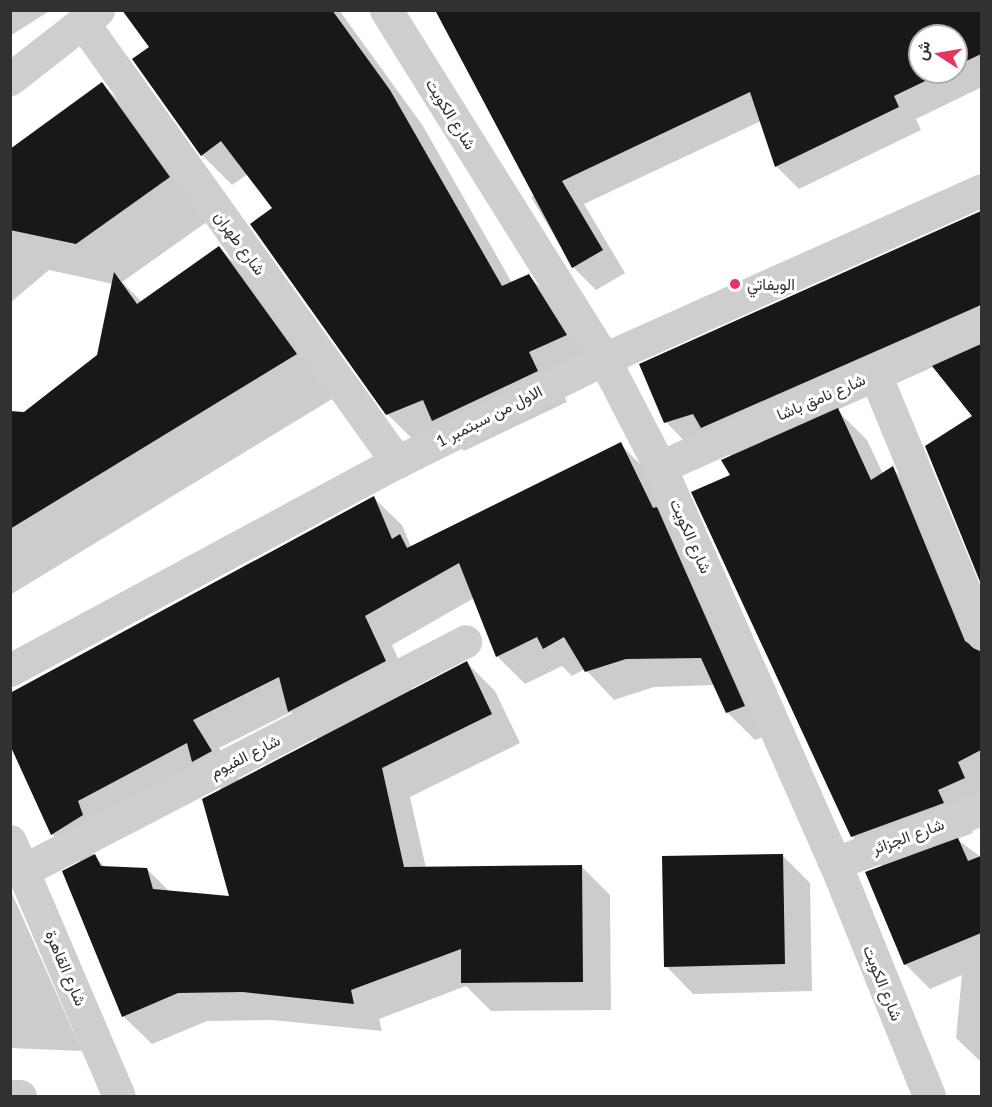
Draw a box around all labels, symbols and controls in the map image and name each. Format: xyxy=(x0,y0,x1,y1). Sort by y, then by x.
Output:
north arrow xyxy=(908,24,968,84)
text: ش xyxy=(911,39,933,62)
street label: شارع الكويت xyxy=(422,75,480,153)
street label: شارع طهران xyxy=(210,207,270,279)
place label: الويفاتي xyxy=(747,274,795,294)
marker: الويفاتي xyxy=(728,277,742,291)
street label: شارع نامق باشا xyxy=(774,370,868,424)
street label: الاول من سبتمبر 1 xyxy=(433,381,545,451)
street label: شارع الكويت xyxy=(666,496,716,576)
street label: شارع الفيوم xyxy=(207,730,283,782)
street label: شارع الجزائر xyxy=(869,814,947,858)
street label: شارع القاهرة xyxy=(41,927,91,1009)
street label: شارع الكويت xyxy=(859,942,907,1024)

